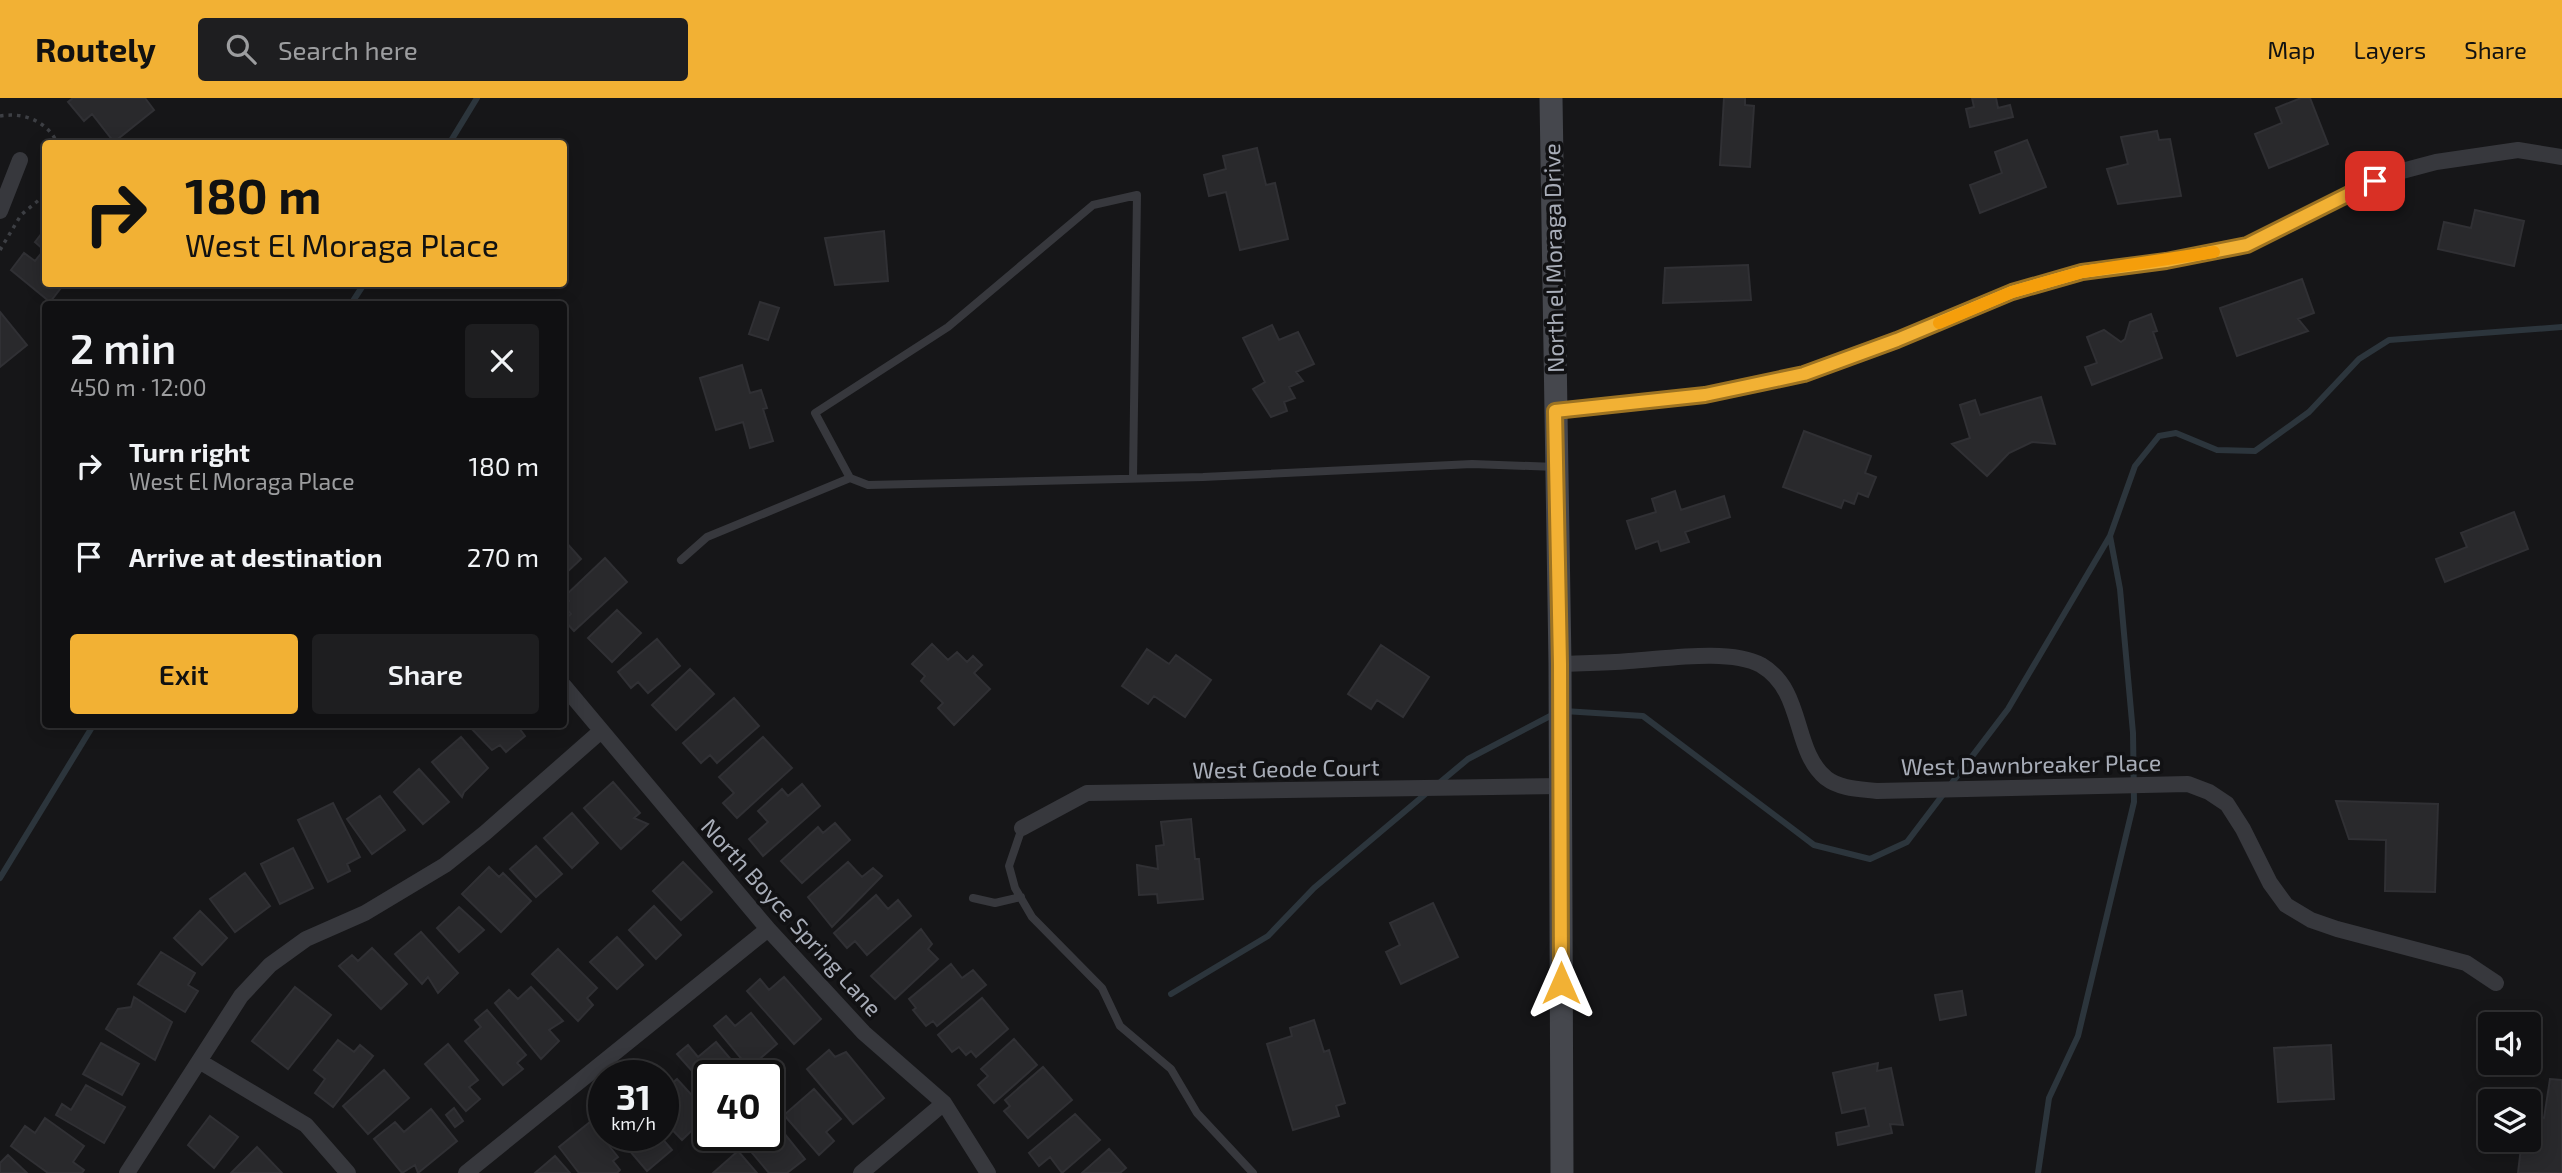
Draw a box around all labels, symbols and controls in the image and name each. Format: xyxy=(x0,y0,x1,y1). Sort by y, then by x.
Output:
search box xyxy=(198,18,688,81)
text: Routely xyxy=(35,29,156,69)
icon: search xyxy=(222,30,260,68)
text: Search here xyxy=(278,34,418,65)
text: Map xyxy=(2267,35,2315,64)
text: Layers xyxy=(2353,35,2426,64)
text: Share xyxy=(2464,35,2527,64)
street label: North el Moraga Drive xyxy=(1537,143,1569,373)
pin xyxy=(2345,151,2405,211)
icon: arrive xyxy=(2356,162,2394,200)
text: 180 m xyxy=(185,165,321,224)
icon: right xyxy=(70,168,161,259)
text: West El Moraga Place xyxy=(185,225,499,263)
text: 2 min xyxy=(70,322,176,372)
button: close xyxy=(465,324,539,398)
text: 450 m · 12:00 xyxy=(70,373,207,401)
text: Turn right xyxy=(129,436,250,467)
icon: right xyxy=(70,447,108,485)
text: 180 m xyxy=(469,450,539,481)
text: West El Moraga Place xyxy=(129,467,355,495)
icon: arrive xyxy=(70,538,108,576)
text: Arrive at destination xyxy=(129,541,382,572)
text: 270 m xyxy=(467,541,539,572)
button: Exit xyxy=(70,634,298,714)
button: Share xyxy=(312,634,539,714)
street label: West Dawnbreaker Place xyxy=(1900,748,2162,780)
street label: West Geode Court xyxy=(1192,752,1380,784)
street label: North Boyce Spring Lane xyxy=(696,812,888,1022)
position arrow xyxy=(1524,946,1598,1020)
map controls xyxy=(2478,1012,2541,1152)
button: sound xyxy=(2478,1012,2541,1075)
speed limit sign: 40 xyxy=(693,1060,784,1151)
text: 31 xyxy=(616,1075,651,1117)
button: layers xyxy=(2478,1089,2541,1152)
text: km/h xyxy=(611,1112,656,1134)

